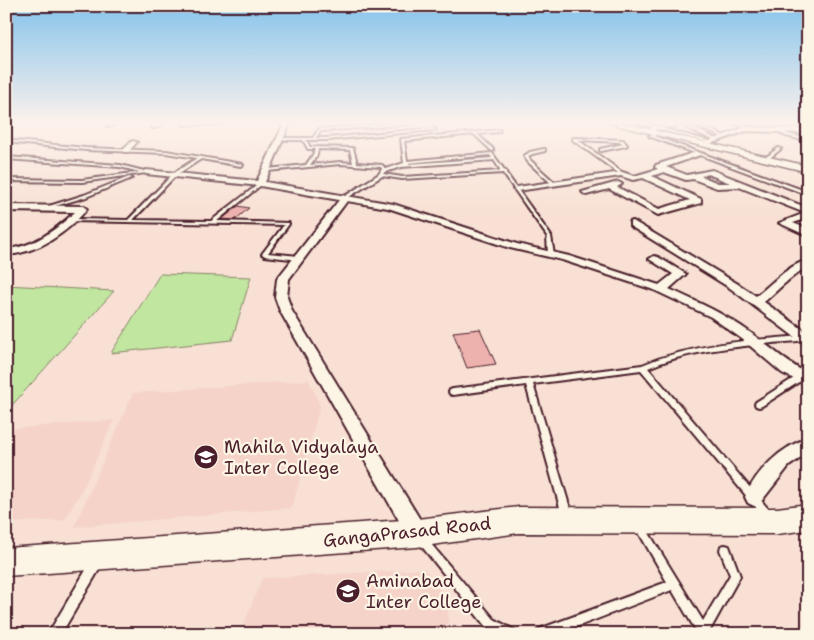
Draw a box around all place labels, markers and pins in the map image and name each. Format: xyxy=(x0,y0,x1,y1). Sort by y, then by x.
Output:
place label: Mahila Vidyalaya Inter College xyxy=(224,435,378,480)
school or university icon: Mahila Vidyalaya Inter College xyxy=(193,444,219,470)
place label: Aminabad Inter College xyxy=(366,569,481,614)
school or university icon: Aminabad Inter College xyxy=(335,578,361,604)

